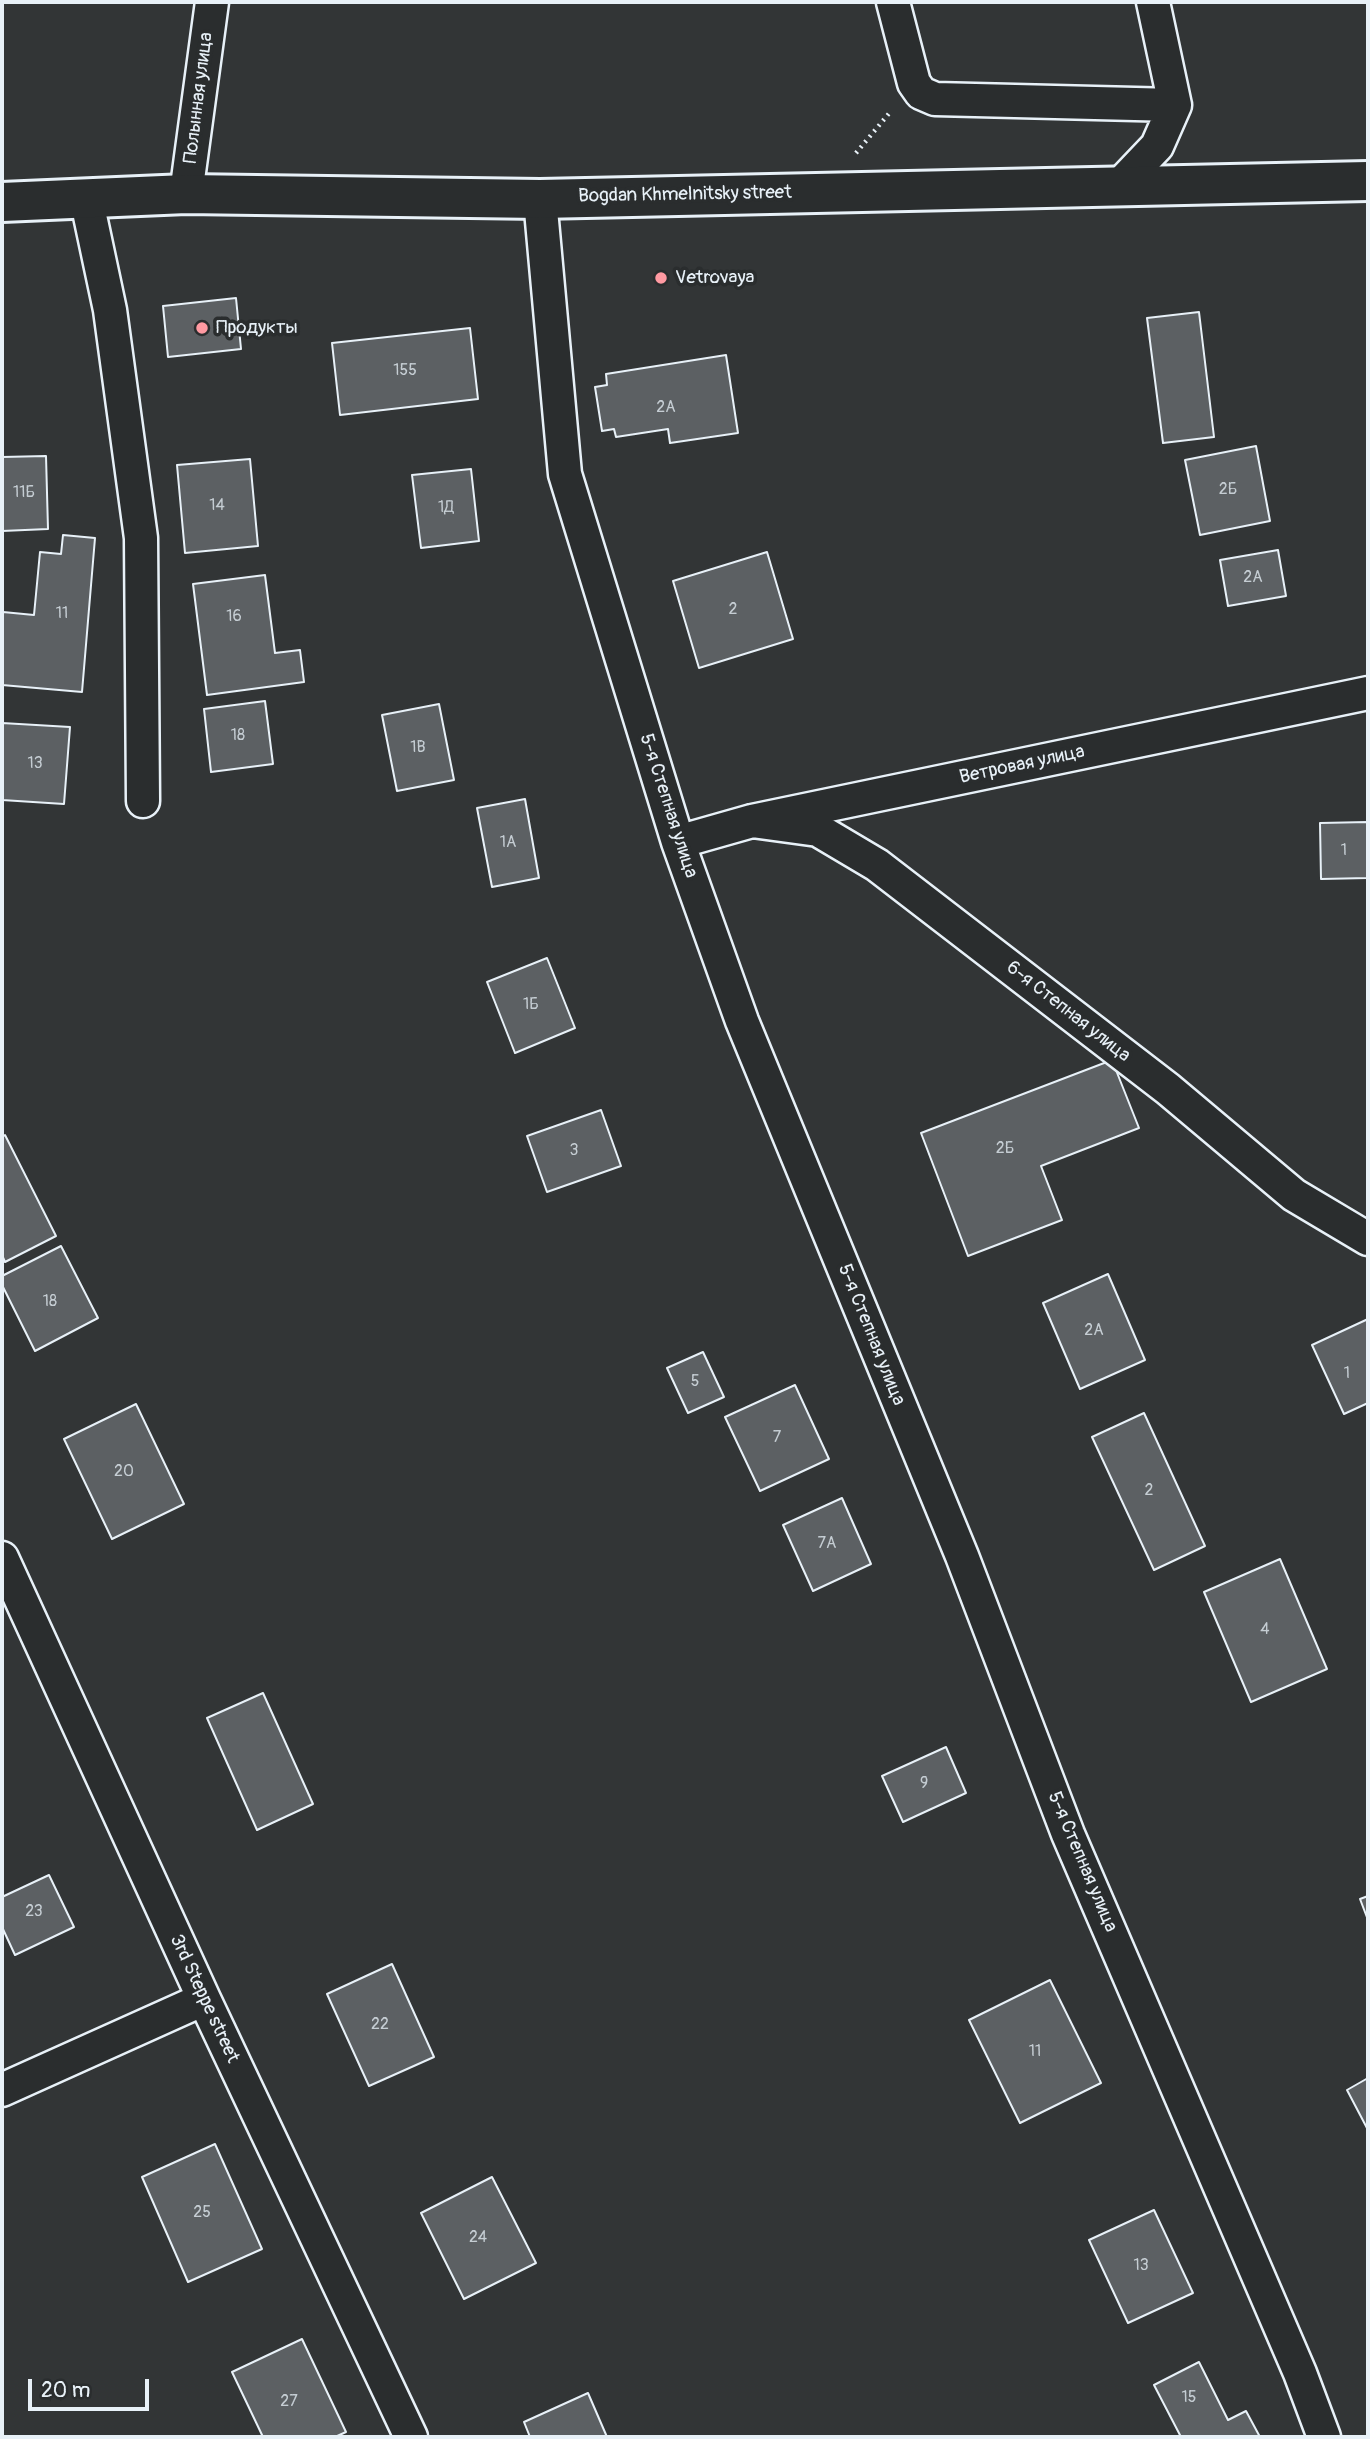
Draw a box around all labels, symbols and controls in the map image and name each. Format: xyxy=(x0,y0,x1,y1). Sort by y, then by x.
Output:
street label: Полынная улица xyxy=(180,31,218,165)
street label: Bogdan Khmelnitsky street xyxy=(578,182,792,208)
place label: Vetrovaya xyxy=(675,267,754,289)
marker: Vetrovaya xyxy=(653,270,669,286)
place label: Продукты xyxy=(216,317,298,339)
marker: Продукты xyxy=(194,320,210,336)
house number: 155 xyxy=(393,361,417,381)
house number: 2А xyxy=(656,398,676,418)
house number: 2Б xyxy=(1219,480,1237,500)
house number: 11Б xyxy=(13,483,35,503)
house number: 14 xyxy=(209,496,225,516)
house number: 1Д xyxy=(438,498,454,518)
house number: 2А xyxy=(1243,568,1263,588)
house number: 2 xyxy=(729,600,737,620)
house number: 11 xyxy=(56,604,68,624)
house number: 16 xyxy=(226,607,242,627)
house number: 18 xyxy=(231,726,245,746)
street label: 5-я Степная улица xyxy=(634,731,702,881)
house number: 1В xyxy=(410,738,426,758)
street label: Ветровая улица xyxy=(957,741,1087,789)
house number: 13 xyxy=(27,754,43,774)
house number: 1А xyxy=(500,833,516,853)
house number: 1 xyxy=(1341,841,1347,861)
street label: 6-я Степная улица xyxy=(1001,956,1135,1068)
house number: 1Б xyxy=(523,995,539,1015)
house number: 2Б xyxy=(996,1139,1014,1159)
house number: 3 xyxy=(570,1141,578,1161)
street label: 5-я Степная улица xyxy=(832,1261,910,1409)
house number: 18 xyxy=(43,1292,57,1312)
house number: 2А xyxy=(1084,1321,1104,1341)
house number: 1 xyxy=(1344,1364,1350,1384)
house number: 5 xyxy=(691,1372,699,1392)
house number: 7 xyxy=(773,1428,781,1448)
house number: 20 xyxy=(114,1462,134,1482)
house number: 2 xyxy=(1145,1481,1153,1501)
house number: 7А xyxy=(818,1534,836,1554)
house number: 4 xyxy=(1260,1620,1270,1640)
house number: 9 xyxy=(920,1774,928,1794)
street label: 5-я Степная улица xyxy=(1042,1788,1122,1936)
house number: 23 xyxy=(25,1902,43,1922)
street label: 3rd Steppe street xyxy=(164,1931,244,2067)
house number: 22 xyxy=(371,2015,389,2035)
house number: 11 xyxy=(1029,2042,1041,2062)
house number: 25 xyxy=(193,2203,211,2223)
house number: 24 xyxy=(469,2228,487,2248)
house number: 13 xyxy=(1133,2256,1149,2276)
scale bar xyxy=(32,2366,152,2410)
text: 20 m xyxy=(41,2377,90,2404)
house number: 15 xyxy=(1182,2388,1196,2408)
house number: 27 xyxy=(280,2392,298,2412)

